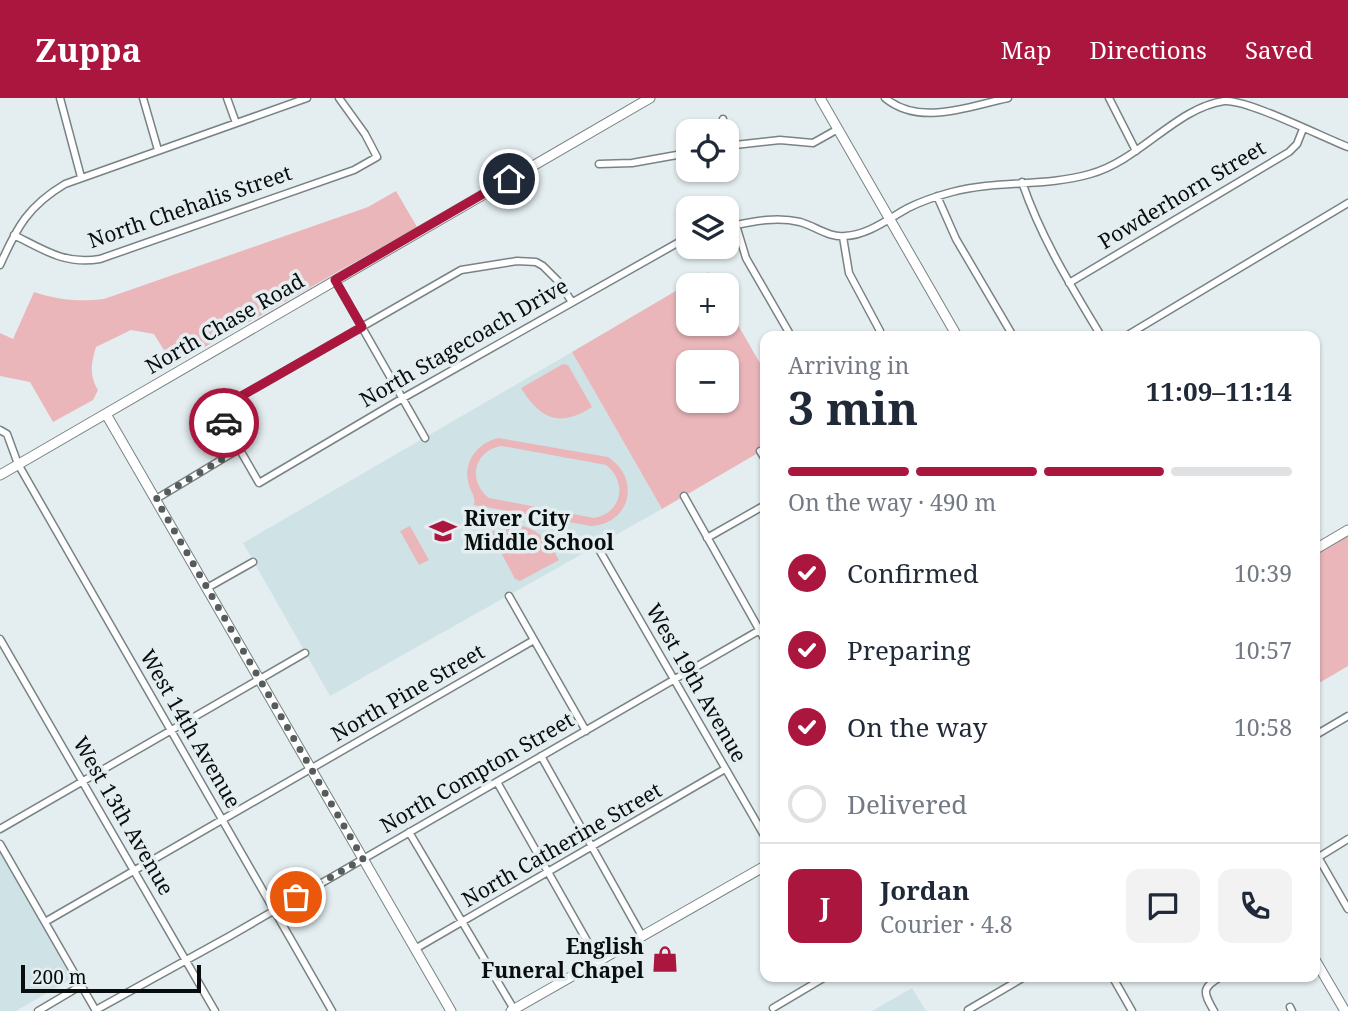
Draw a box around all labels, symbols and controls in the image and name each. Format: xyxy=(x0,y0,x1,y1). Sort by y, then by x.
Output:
text: Zuppa xyxy=(35,27,141,72)
text: Map xyxy=(1001,33,1052,66)
text: Directions xyxy=(1090,33,1207,66)
text: Saved xyxy=(1245,33,1313,66)
map controls xyxy=(676,119,739,413)
button: locate xyxy=(676,119,739,182)
street label: Powderhorn Street xyxy=(1093,133,1270,255)
pin xyxy=(479,149,539,209)
street label: North Chehalis Street xyxy=(84,158,295,254)
icon: home xyxy=(490,160,528,198)
button: layers xyxy=(676,196,739,259)
street label: North Chase Road xyxy=(140,266,309,380)
street label: North Stagecoach Drive xyxy=(354,271,573,413)
button: + xyxy=(676,273,739,336)
text: Arriving in xyxy=(788,349,909,381)
button: − xyxy=(676,350,739,413)
text: 11:09–11:14 xyxy=(1146,373,1292,409)
text: 3 min xyxy=(788,376,918,438)
courier xyxy=(189,388,259,458)
icon: car xyxy=(205,404,243,442)
text: On the way · 490 m xyxy=(788,486,996,518)
place label: River City Middle School xyxy=(464,504,615,556)
school or university icon: River City Middle School xyxy=(428,516,458,546)
icon: check xyxy=(788,554,826,592)
text: Confirmed xyxy=(847,555,979,591)
text: 10:39 xyxy=(1234,557,1292,589)
street label: West 19th Avenue xyxy=(640,598,754,767)
icon: check xyxy=(788,631,826,669)
text: Preparing xyxy=(847,632,971,668)
text: 10:57 xyxy=(1234,634,1292,666)
street label: North Pine Street xyxy=(326,637,489,747)
street label: West 14th Avenue xyxy=(134,644,248,813)
street label: North Compton Street xyxy=(375,705,578,839)
icon: check xyxy=(788,708,826,746)
text: On the way xyxy=(847,709,987,745)
text: 10:58 xyxy=(1234,711,1292,743)
street label: West 13th Avenue xyxy=(67,731,181,900)
street label: North Catherine Street xyxy=(456,775,667,913)
text: Delivered xyxy=(847,786,967,822)
pin xyxy=(266,867,326,927)
button: chat xyxy=(1126,869,1200,943)
button: phone xyxy=(1218,869,1292,943)
text: Jordan xyxy=(880,872,970,908)
icon: bag xyxy=(277,878,315,916)
text: J xyxy=(820,888,830,924)
text: Courier · 4.8 xyxy=(880,908,1013,940)
place label: English Funeral Chapel xyxy=(481,932,645,984)
shop icon: English Funeral Chapel xyxy=(650,944,680,974)
scale bar xyxy=(21,962,201,994)
text: 200 m xyxy=(32,964,87,990)

